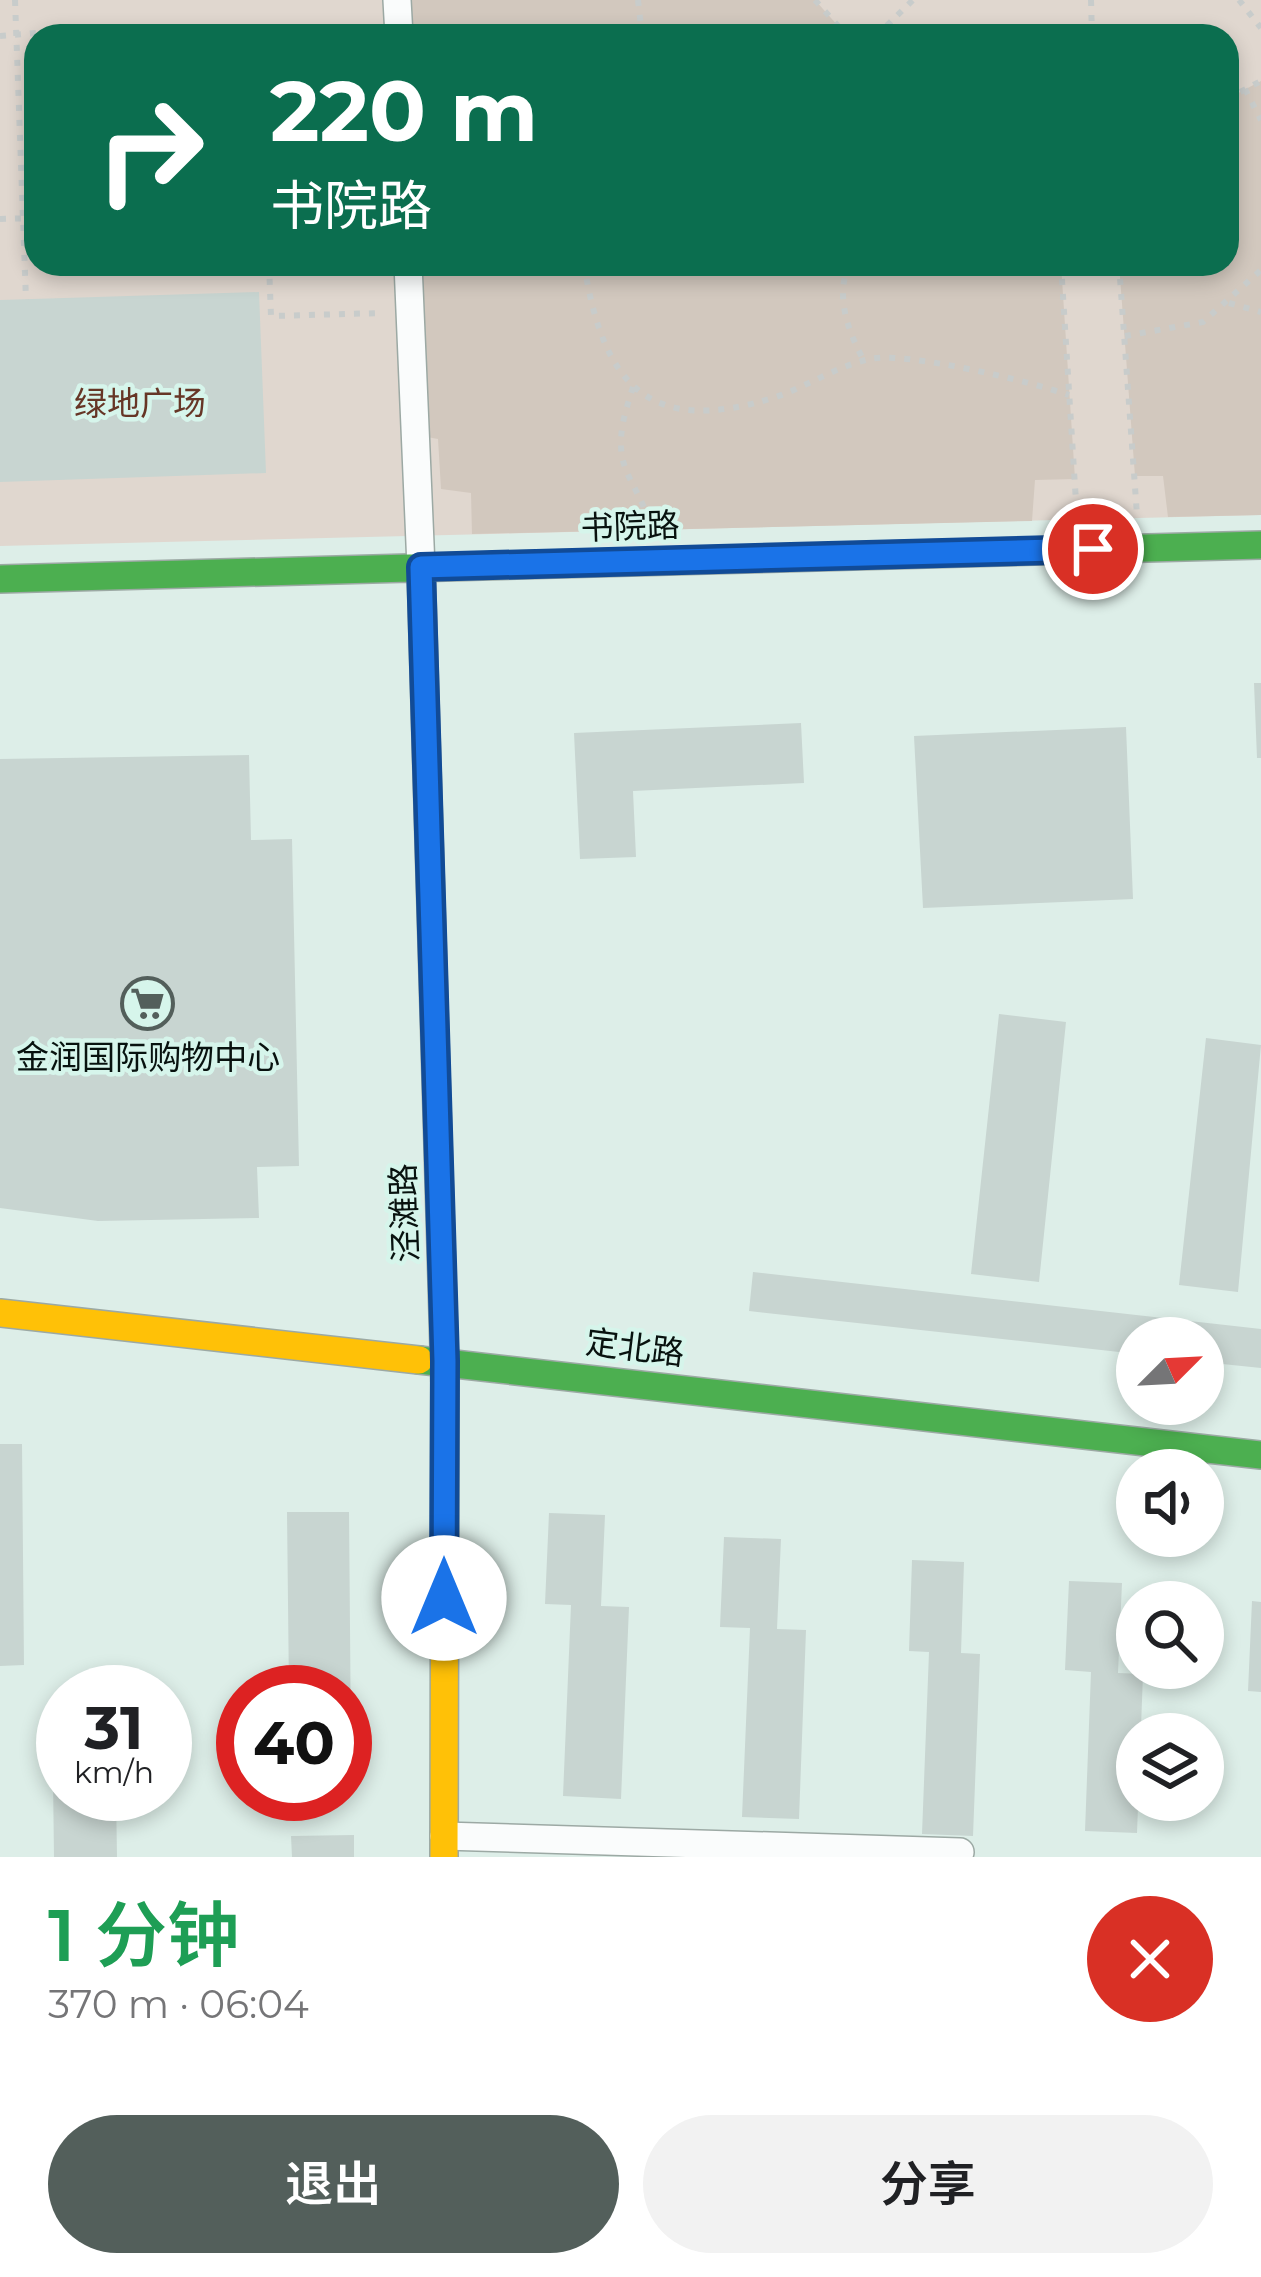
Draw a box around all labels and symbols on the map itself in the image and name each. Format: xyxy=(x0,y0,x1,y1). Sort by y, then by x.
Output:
park label: 绿地广场 xyxy=(74,383,206,423)
pin xyxy=(1042,498,1144,600)
street label: 书院路 xyxy=(580,504,680,548)
supermarket icon: 金润国际购物中心 xyxy=(120,975,176,1031)
place label: 金润国际购物中心 xyxy=(16,1037,280,1077)
street label: 泾滩路 xyxy=(382,1163,426,1263)
north arrow xyxy=(1116,1317,1224,1425)
street label: 定北路 xyxy=(583,1321,687,1373)
position arrow xyxy=(381,1535,507,1661)
speed limit sign: 40 xyxy=(216,1665,372,1821)

